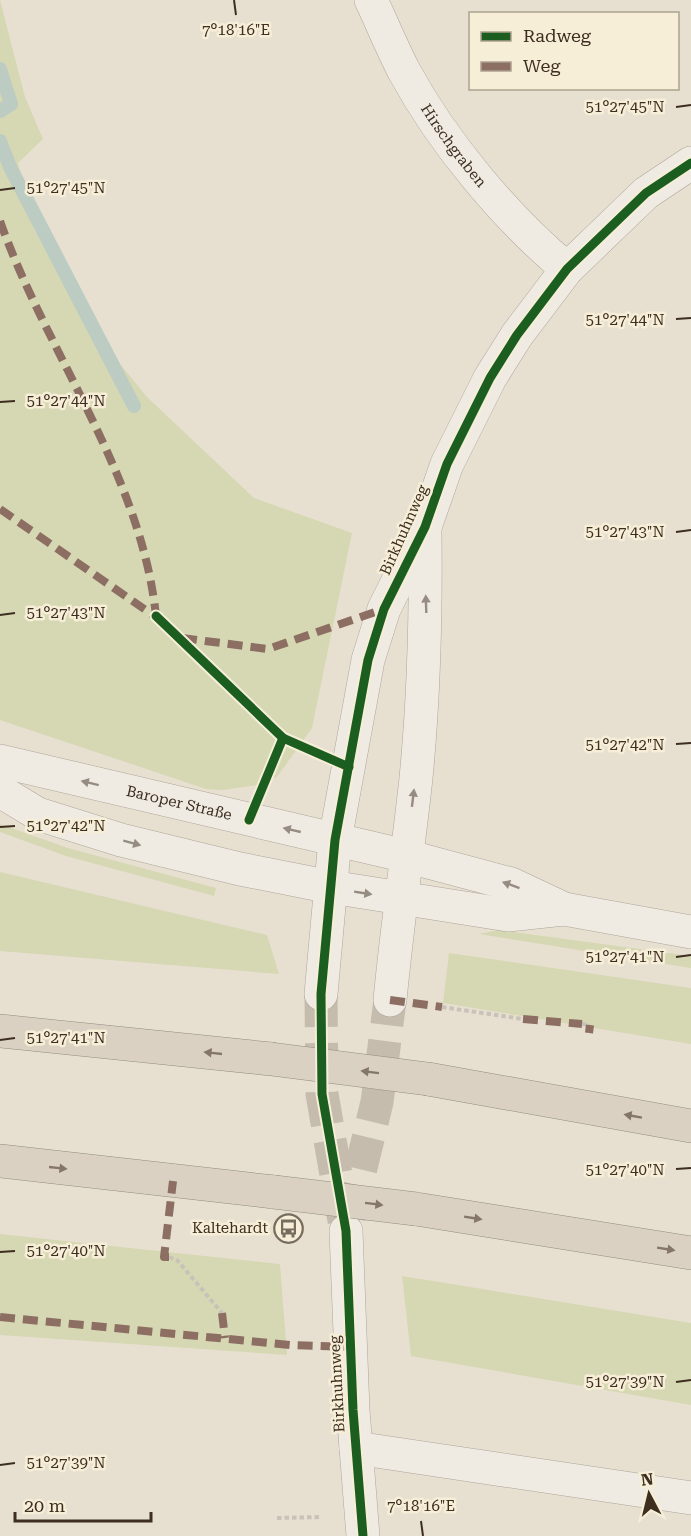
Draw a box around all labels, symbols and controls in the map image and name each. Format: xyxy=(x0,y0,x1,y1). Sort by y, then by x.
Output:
legend xyxy=(469,12,679,90)
text: 7°18'16"E xyxy=(202,21,270,39)
text: Radweg xyxy=(523,25,592,46)
text: Weg xyxy=(523,55,561,76)
text: 51°27'45"N xyxy=(585,98,665,116)
street label: Hirschgraben xyxy=(417,101,490,191)
text: 51°27'45"N xyxy=(26,179,106,197)
text: 51°27'44"N xyxy=(585,311,665,329)
text: 51°27'44"N xyxy=(26,392,106,410)
street label: Birkhuhnweg xyxy=(376,482,432,578)
text: 51°27'43"N xyxy=(585,523,665,541)
one-way arrow xyxy=(422,594,431,613)
text: 51°27'43"N xyxy=(26,604,106,622)
text: 51°27'42"N xyxy=(585,736,665,754)
one-way arrow xyxy=(81,777,99,787)
street label: Baroper Straße xyxy=(125,782,234,824)
one-way arrow xyxy=(408,789,418,808)
text: 51°27'42"N xyxy=(26,817,106,835)
one-way arrow xyxy=(283,825,302,834)
one-way arrow xyxy=(122,838,141,848)
one-way arrow xyxy=(501,880,519,890)
one-way arrow xyxy=(354,888,373,897)
text: 51°27'41"N xyxy=(585,948,665,966)
text: 51°27'41"N xyxy=(26,1029,106,1047)
one-way arrow xyxy=(203,1048,222,1058)
one-way arrow xyxy=(360,1067,379,1076)
one-way arrow xyxy=(624,1111,643,1120)
text: 51°27'40"N xyxy=(585,1161,665,1179)
one-way arrow xyxy=(49,1163,68,1173)
one-way arrow xyxy=(364,1199,383,1209)
bus stop icon: Kaltehardt xyxy=(273,1212,305,1244)
one-way arrow xyxy=(464,1214,483,1223)
place label: Kaltehardt xyxy=(192,1219,268,1237)
text: 51°27'40"N xyxy=(26,1242,106,1260)
one-way arrow xyxy=(657,1245,676,1254)
street label: Birkhuhnweg xyxy=(325,1335,349,1433)
text: 51°27'39"N xyxy=(585,1373,665,1391)
text: 51°27'39"N xyxy=(26,1454,106,1472)
north arrow xyxy=(619,1464,679,1524)
text: N xyxy=(640,1469,655,1490)
scale bar xyxy=(15,1485,152,1523)
text: 20 m xyxy=(24,1495,65,1516)
text: 7°18'16"E xyxy=(387,1497,455,1515)

